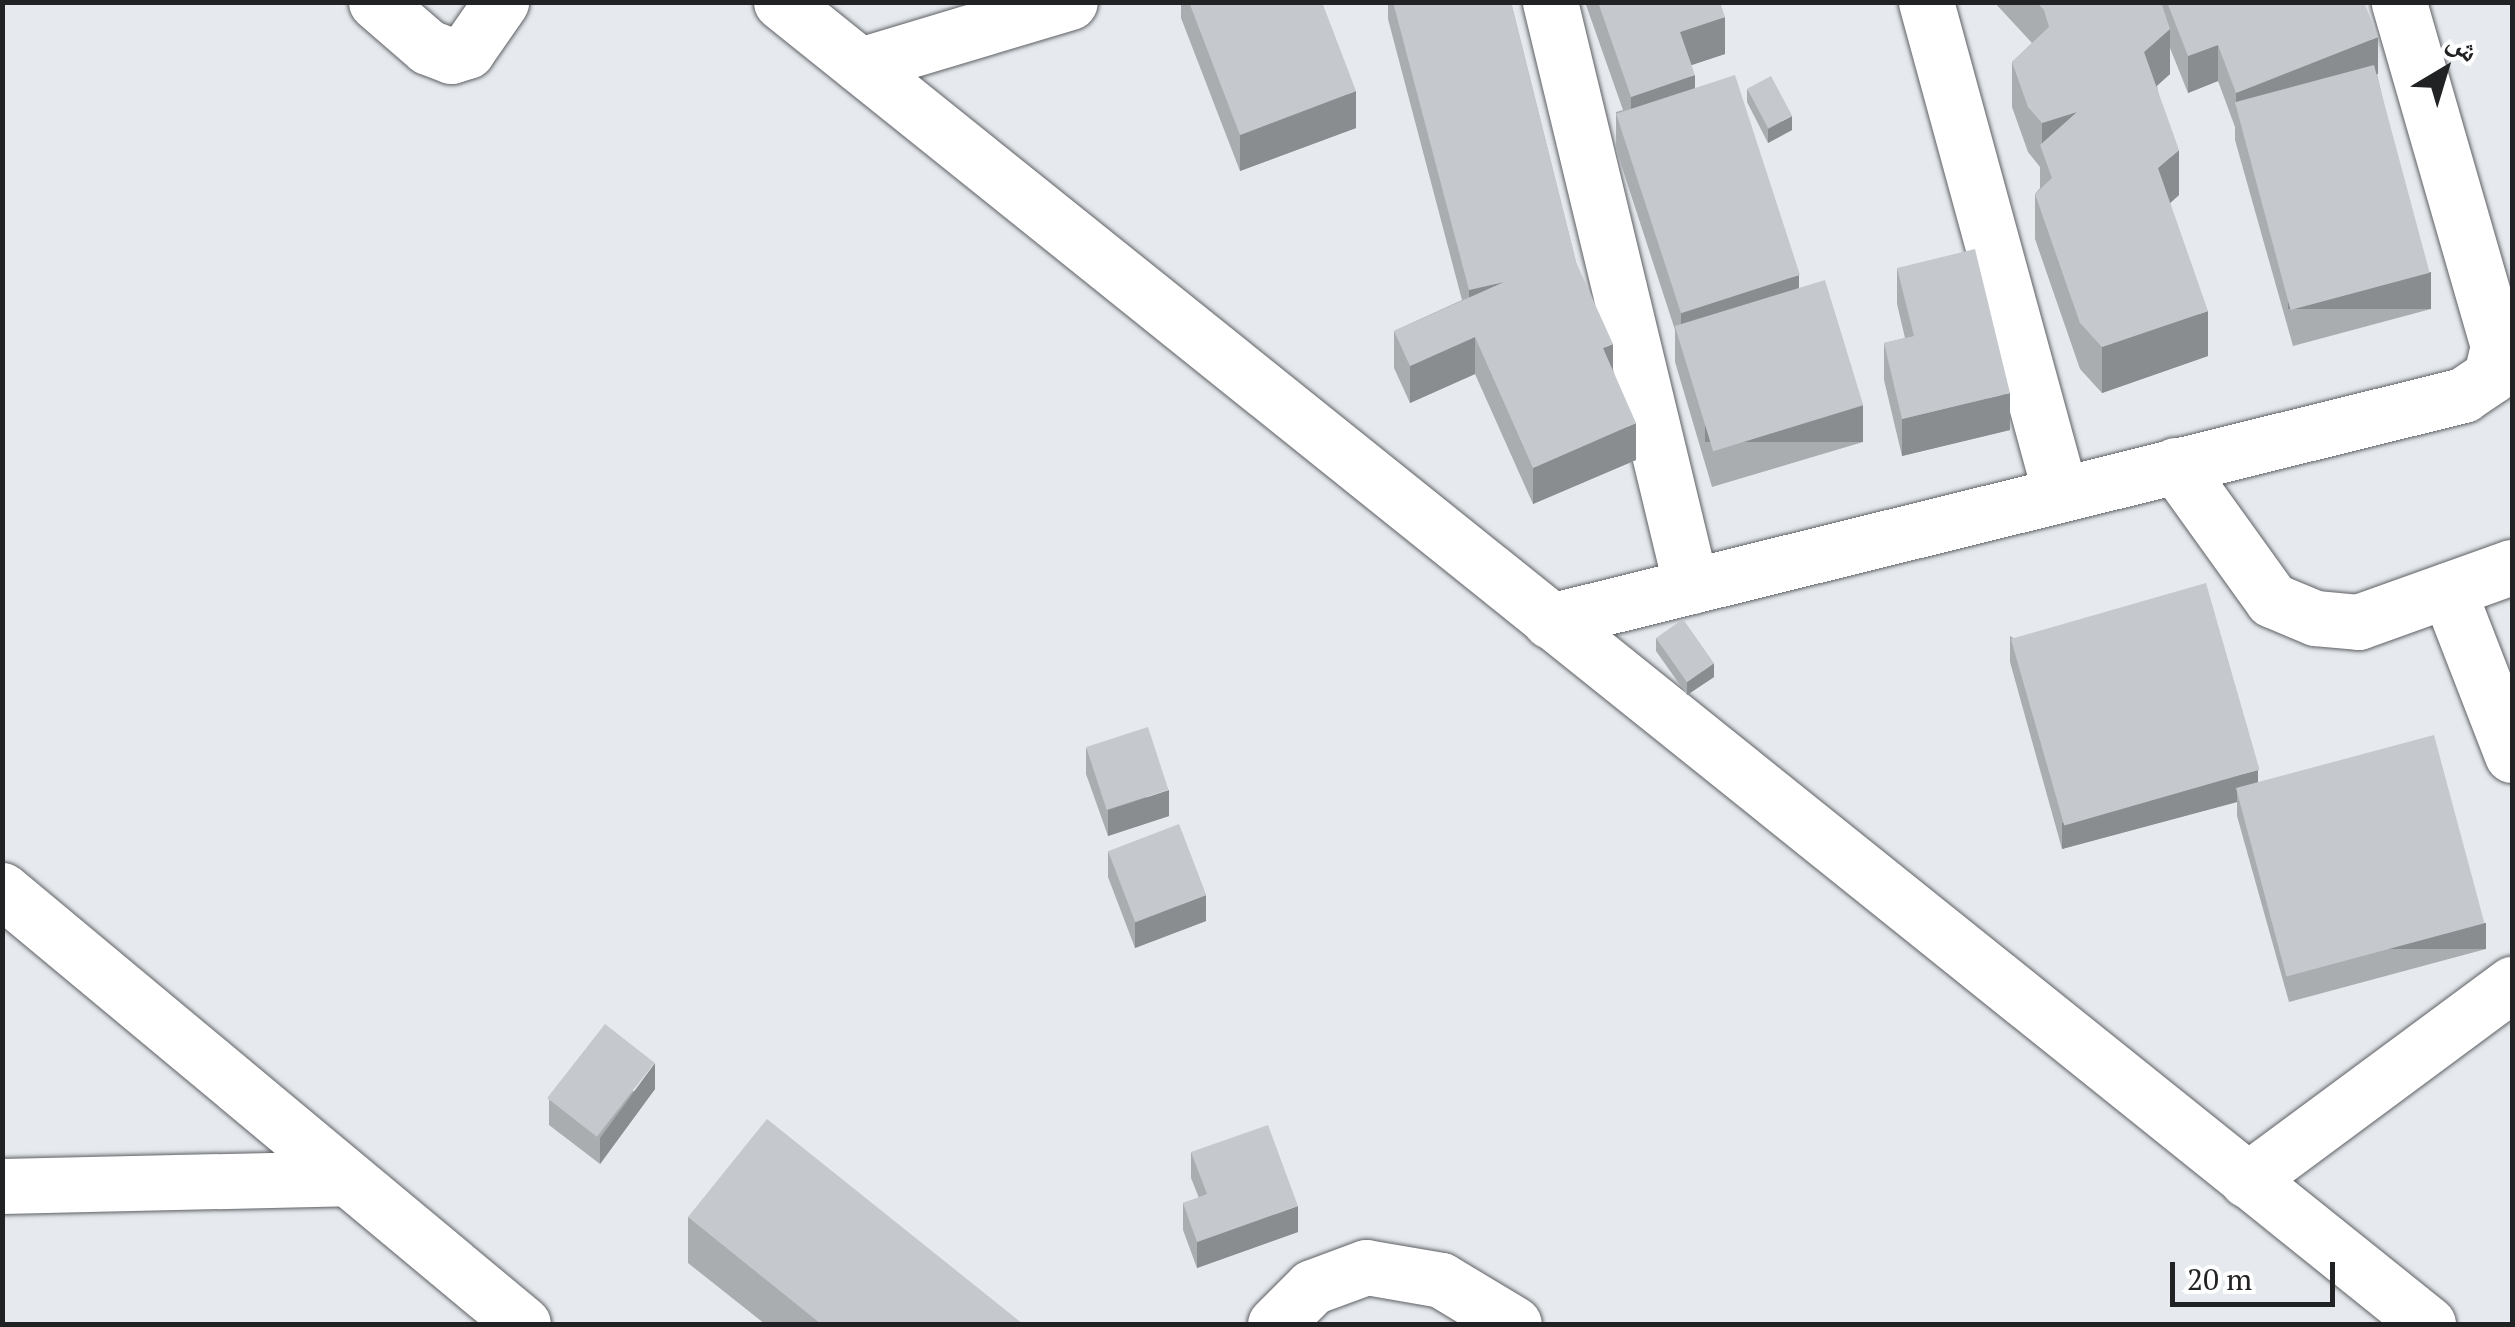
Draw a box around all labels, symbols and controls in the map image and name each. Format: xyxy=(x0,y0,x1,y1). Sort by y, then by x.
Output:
north arrow xyxy=(2395,20,2495,120)
text: ش xyxy=(2441,22,2487,70)
scale bar xyxy=(2175,1242,2340,1304)
text: 20 m xyxy=(2187,1259,2252,1299)

